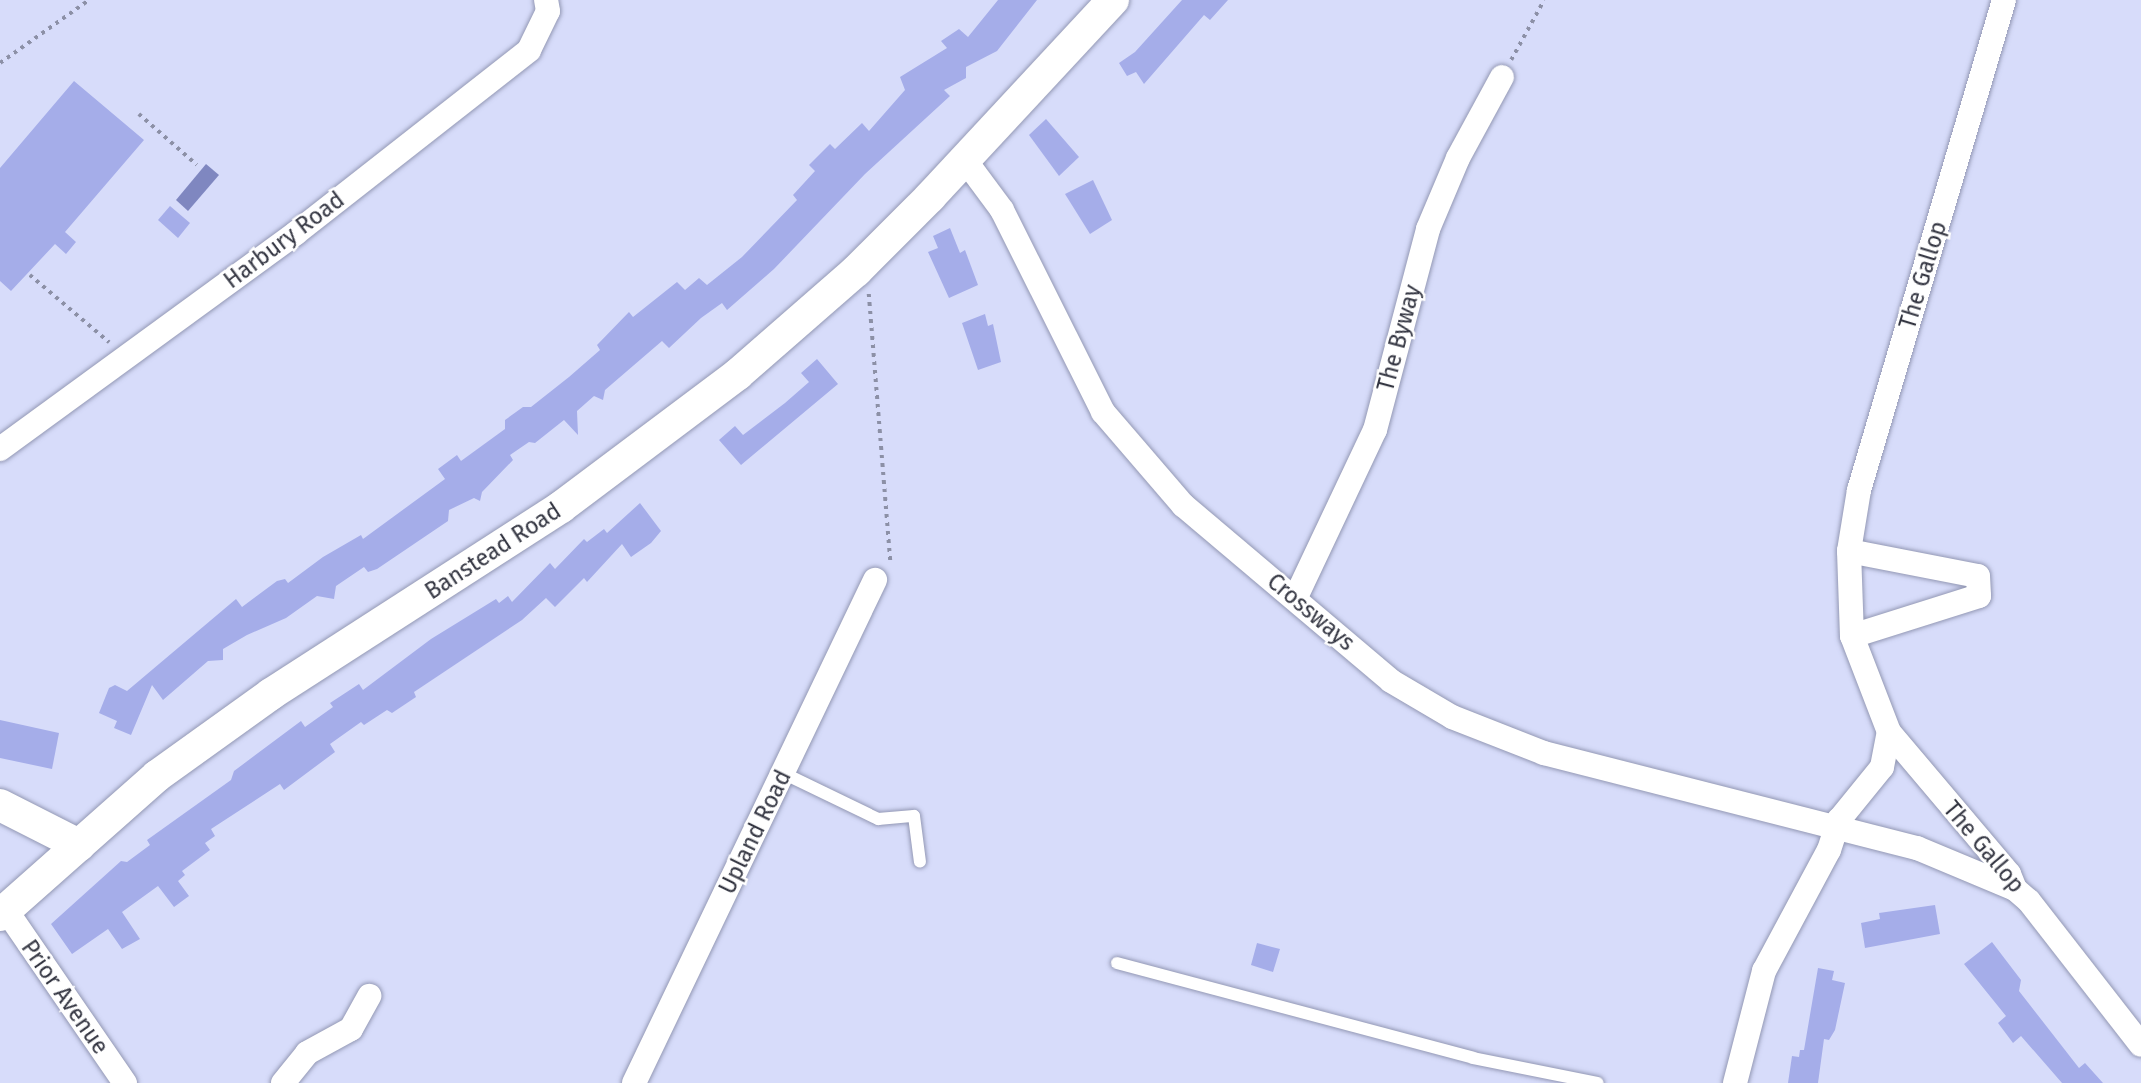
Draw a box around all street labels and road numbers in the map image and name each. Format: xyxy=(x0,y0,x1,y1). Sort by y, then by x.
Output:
street label: Harbury Road xyxy=(218,186,350,294)
street label: The Gallop xyxy=(1894,218,1952,332)
street label: The Byway xyxy=(1372,282,1426,394)
street label: Banstead Road xyxy=(420,497,566,605)
street label: Crossways xyxy=(1262,568,1360,656)
street label: Upland Road xyxy=(713,766,797,898)
street label: The Gallop xyxy=(1938,796,2030,898)
street label: Prior Avenue xyxy=(16,935,114,1059)

